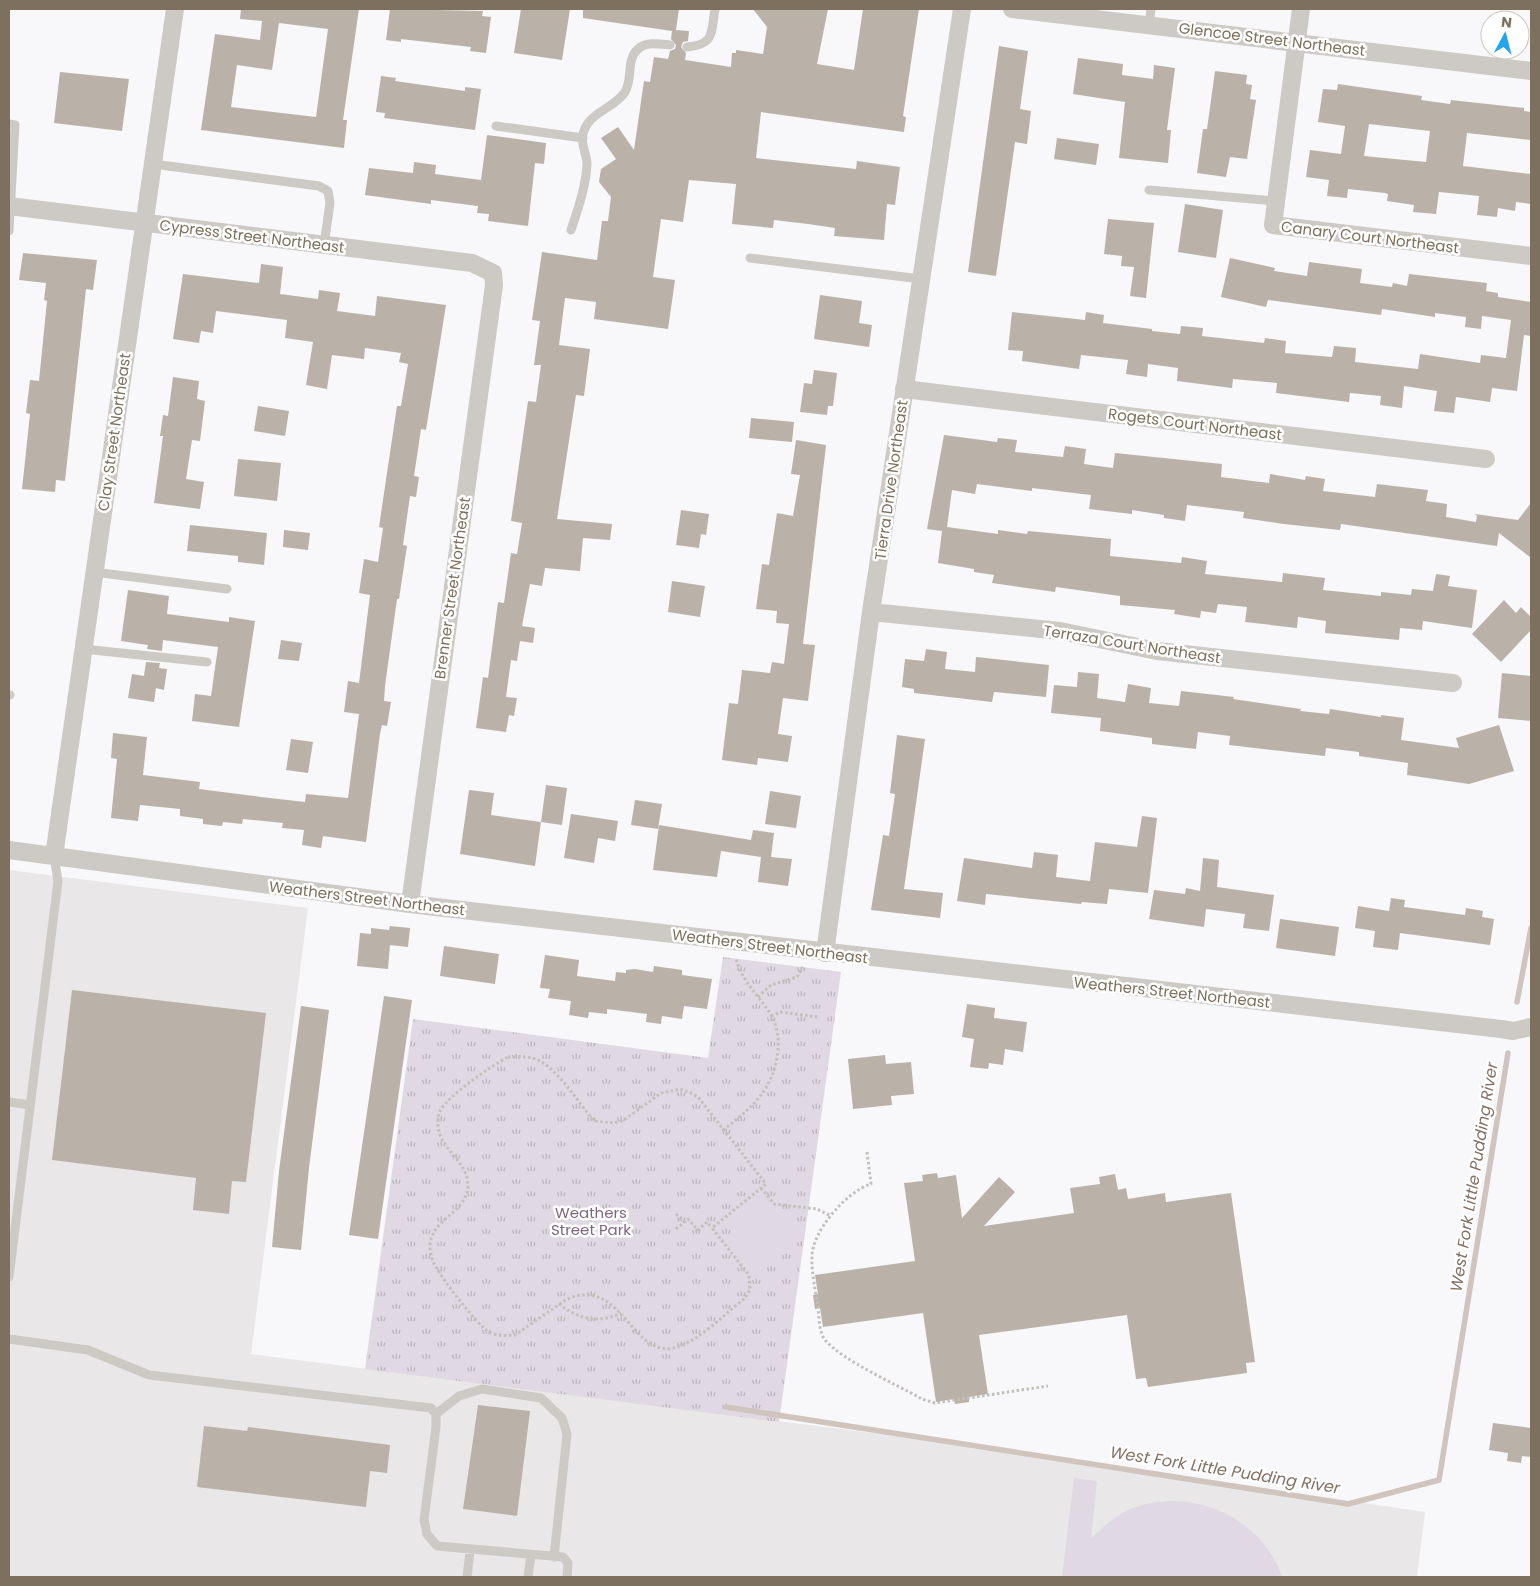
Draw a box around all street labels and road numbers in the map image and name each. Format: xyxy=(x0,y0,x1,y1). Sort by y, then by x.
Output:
street label: Glencoe Street Northeast xyxy=(1178,17,1366,61)
street label: Cypress Street Northeast xyxy=(158,214,346,258)
street label: Canary Court Northeast xyxy=(1280,216,1460,258)
street label: Clay Street Northeast xyxy=(93,352,135,512)
street label: Tierra Drive Northeast xyxy=(869,399,913,561)
street label: Rogets Court Northeast xyxy=(1107,403,1283,445)
street label: Brenner Street Northeast xyxy=(429,496,475,680)
street label: Terraza Court Northeast xyxy=(1042,620,1222,668)
street label: Weathers Street Northeast xyxy=(268,876,466,920)
street label: Weathers Street Northeast xyxy=(671,924,869,968)
street label: Weathers Street Northeast xyxy=(1073,971,1271,1013)

